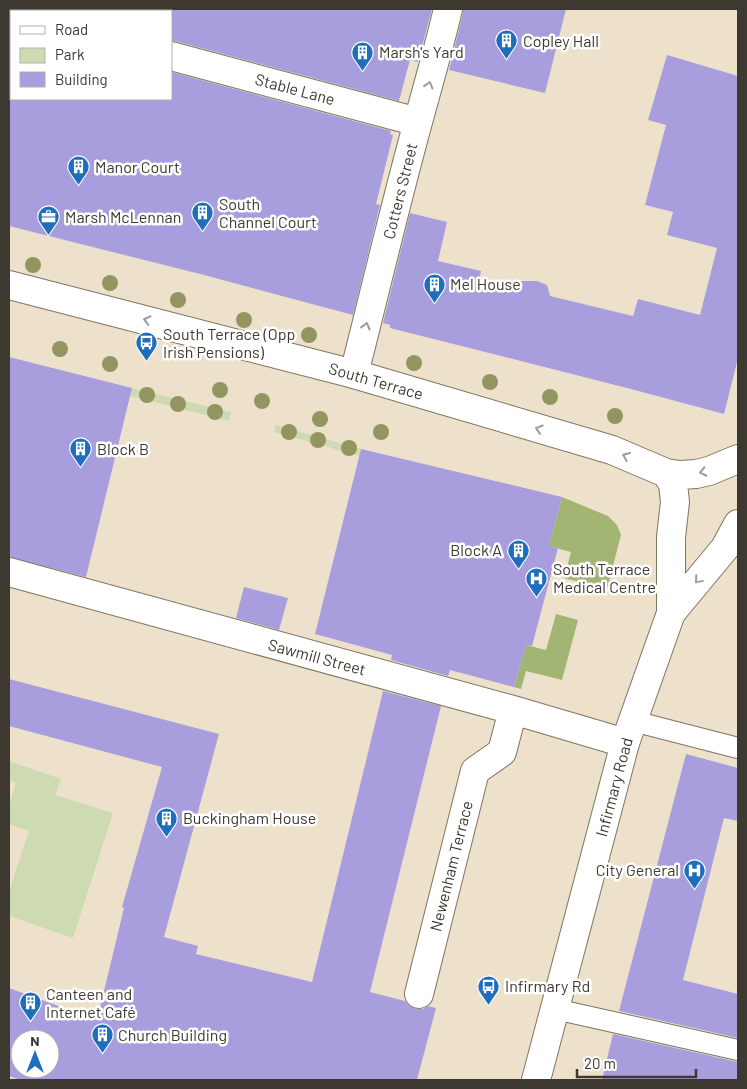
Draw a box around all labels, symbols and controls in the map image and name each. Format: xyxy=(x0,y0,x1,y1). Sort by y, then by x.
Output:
legend xyxy=(10,10,172,100)
text: Road xyxy=(55,20,88,38)
building icon: Copley Hall xyxy=(495,29,519,60)
place label: Copley Hall xyxy=(523,31,599,50)
building icon: Marsh's Yard xyxy=(351,40,375,71)
place label: Marsh's Yard xyxy=(379,42,464,61)
text: Park xyxy=(55,45,85,63)
street label: Stable Lane xyxy=(253,69,337,108)
text: Building xyxy=(55,70,108,88)
one-way arrow xyxy=(423,81,433,89)
street label: Cotters Street xyxy=(378,141,421,241)
building icon: Manor Court xyxy=(67,155,91,186)
place label: Manor Court xyxy=(95,157,180,176)
place label: South Channel Court xyxy=(219,194,317,231)
building icon: South Channel Court xyxy=(191,201,215,232)
office icon: Marsh McLennan xyxy=(37,205,61,236)
place label: Marsh McLennan xyxy=(65,207,181,226)
building icon: Mel House xyxy=(422,272,446,303)
place label: Mel House xyxy=(450,274,521,293)
one-way arrow xyxy=(142,315,151,326)
one-way arrow xyxy=(360,322,371,331)
place label: South Terrace (Opp Irish Pensions) xyxy=(163,324,295,361)
bus stop icon: South Terrace (Opp Irish Pensions) xyxy=(135,331,159,362)
street label: South Terrace xyxy=(327,358,426,403)
one-way arrow xyxy=(536,424,544,434)
building icon: Block B xyxy=(69,437,93,468)
place label: Block B xyxy=(97,439,149,458)
one-way arrow xyxy=(623,452,631,462)
one-way arrow xyxy=(699,466,707,477)
building icon: Block A xyxy=(506,538,530,569)
place label: Block A xyxy=(450,540,502,559)
place label: South Terrace Medical Centre xyxy=(553,559,656,596)
hospital icon: South Terrace Medical Centre xyxy=(525,566,549,597)
one-way arrow xyxy=(695,575,704,584)
street label: Sawmill Street xyxy=(266,634,368,679)
street label: Infirmary Road xyxy=(591,735,636,839)
street label: Newenham Terrace xyxy=(425,799,476,933)
building icon: Buckingham House xyxy=(155,806,179,837)
place label: Buckingham House xyxy=(183,808,316,827)
hospital icon: City General xyxy=(683,858,707,889)
place label: City General xyxy=(596,860,679,879)
bus stop icon: Infirmary Rd xyxy=(477,974,501,1005)
place label: Infirmary Rd xyxy=(505,976,590,995)
place label: Canteen and Internet Café xyxy=(46,984,136,1021)
building icon: Canteen and Internet Café xyxy=(18,991,42,1022)
building icon: Church Building xyxy=(90,1023,114,1054)
place label: Church Building xyxy=(118,1025,227,1044)
north arrow xyxy=(10,1029,60,1079)
text: N xyxy=(30,1032,40,1049)
scale bar xyxy=(577,1046,696,1078)
text: 20 m xyxy=(584,1054,616,1072)

